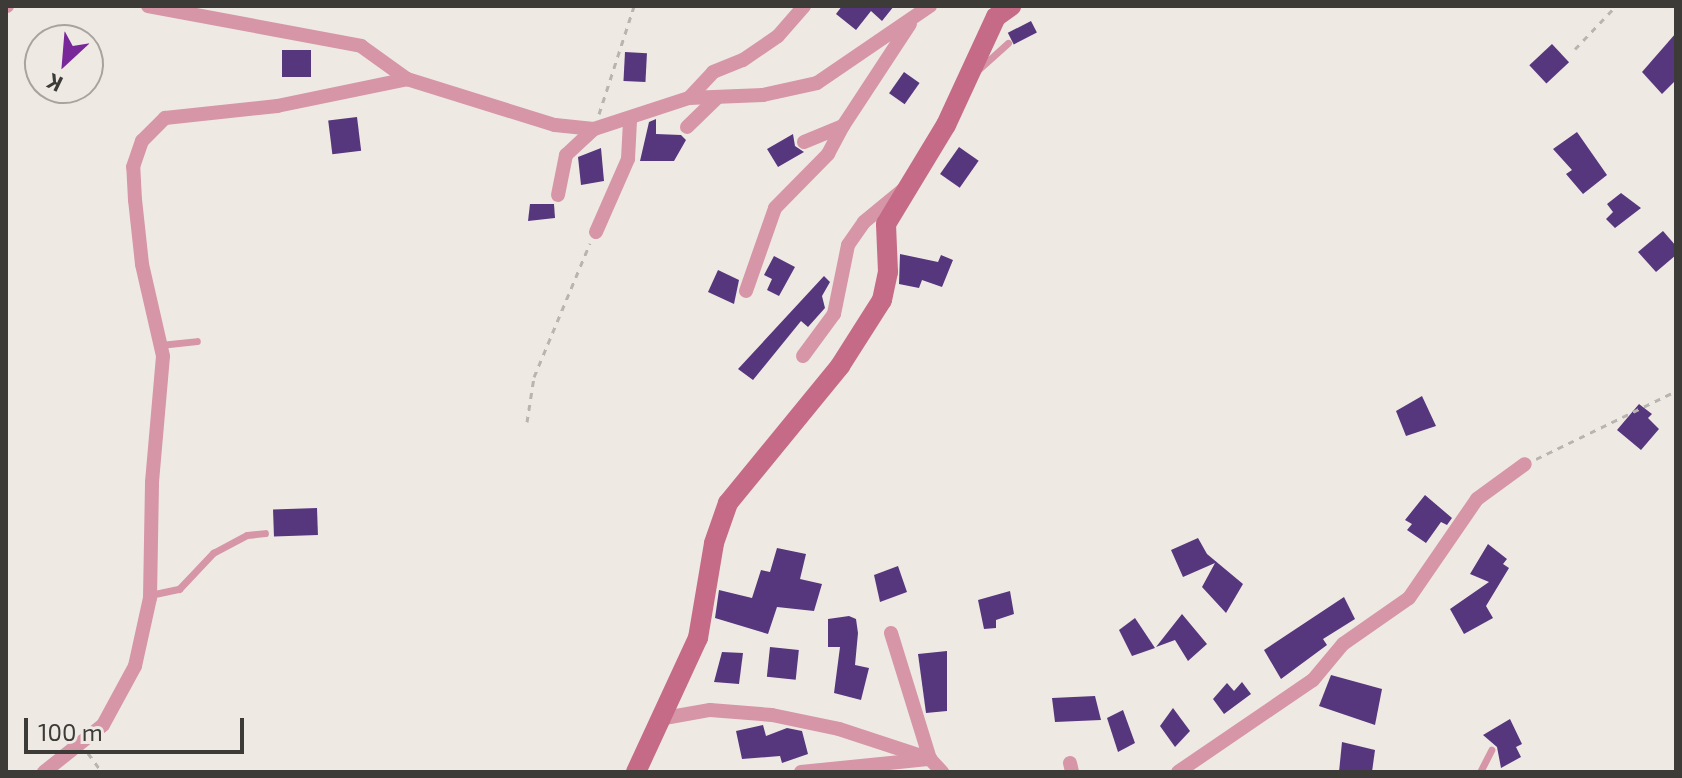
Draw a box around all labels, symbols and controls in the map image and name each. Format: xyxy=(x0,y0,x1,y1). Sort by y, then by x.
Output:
north arrow xyxy=(24,24,104,104)
text: K xyxy=(42,69,66,99)
scale bar xyxy=(28,702,248,752)
text: 100 m xyxy=(38,717,103,746)

